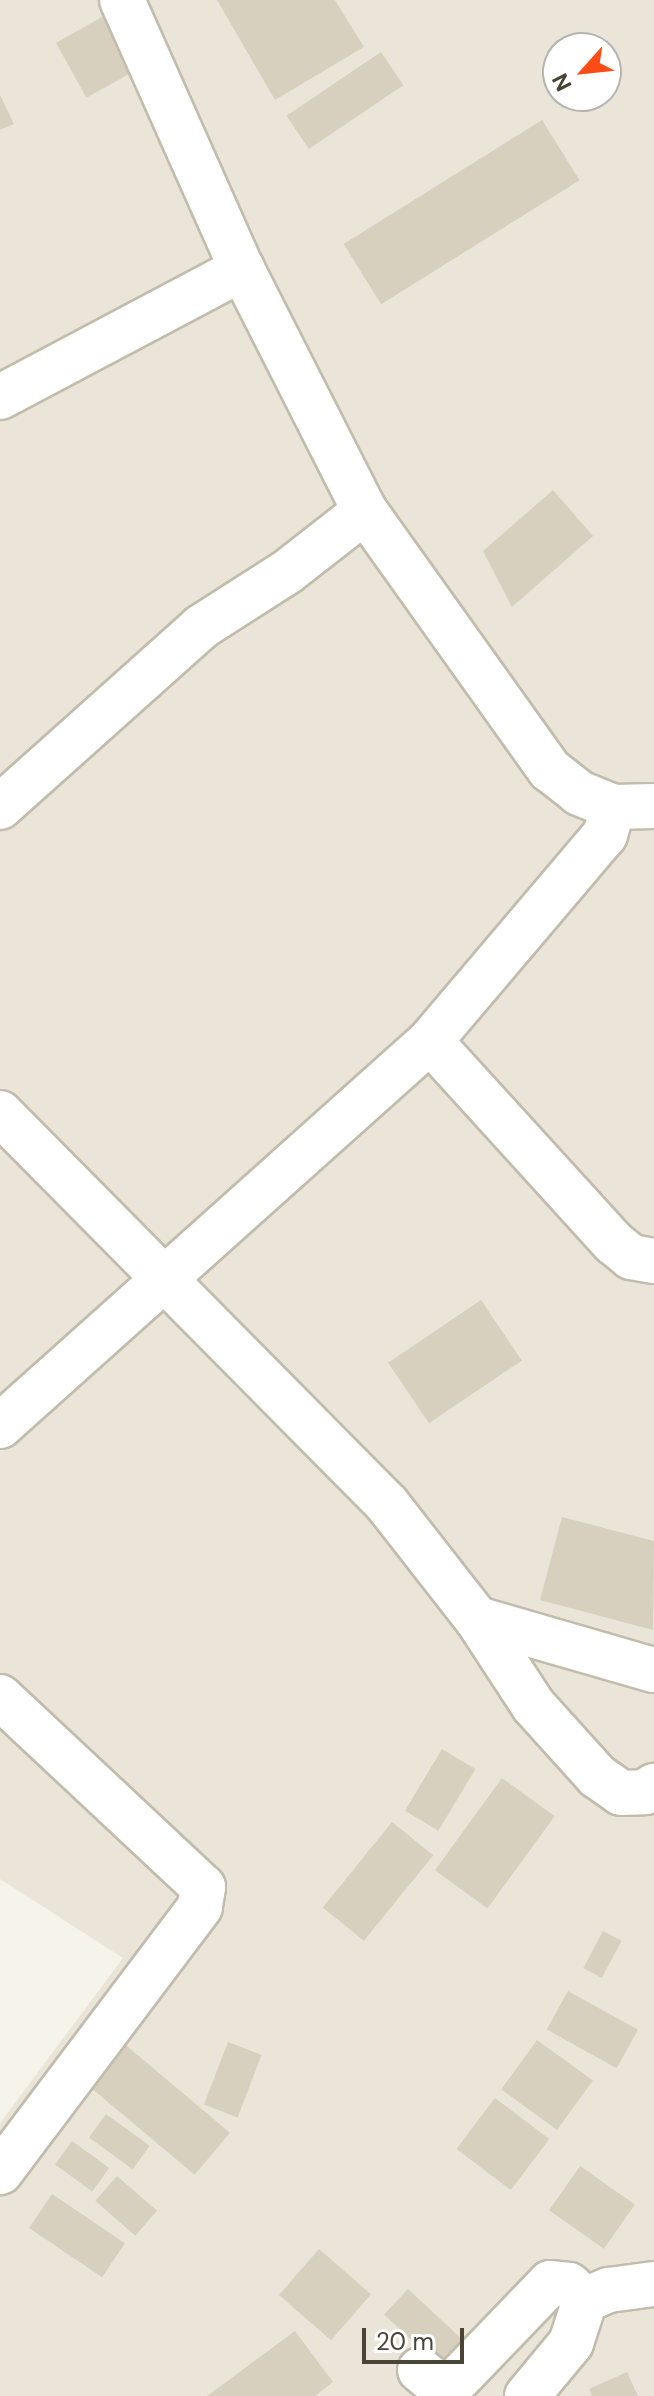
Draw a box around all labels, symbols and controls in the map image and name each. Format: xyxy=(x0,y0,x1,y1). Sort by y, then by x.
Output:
north arrow xyxy=(542,32,622,112)
text: N xyxy=(545,68,579,96)
scale bar xyxy=(366,2312,468,2362)
text: 20 m xyxy=(376,2326,434,2357)

